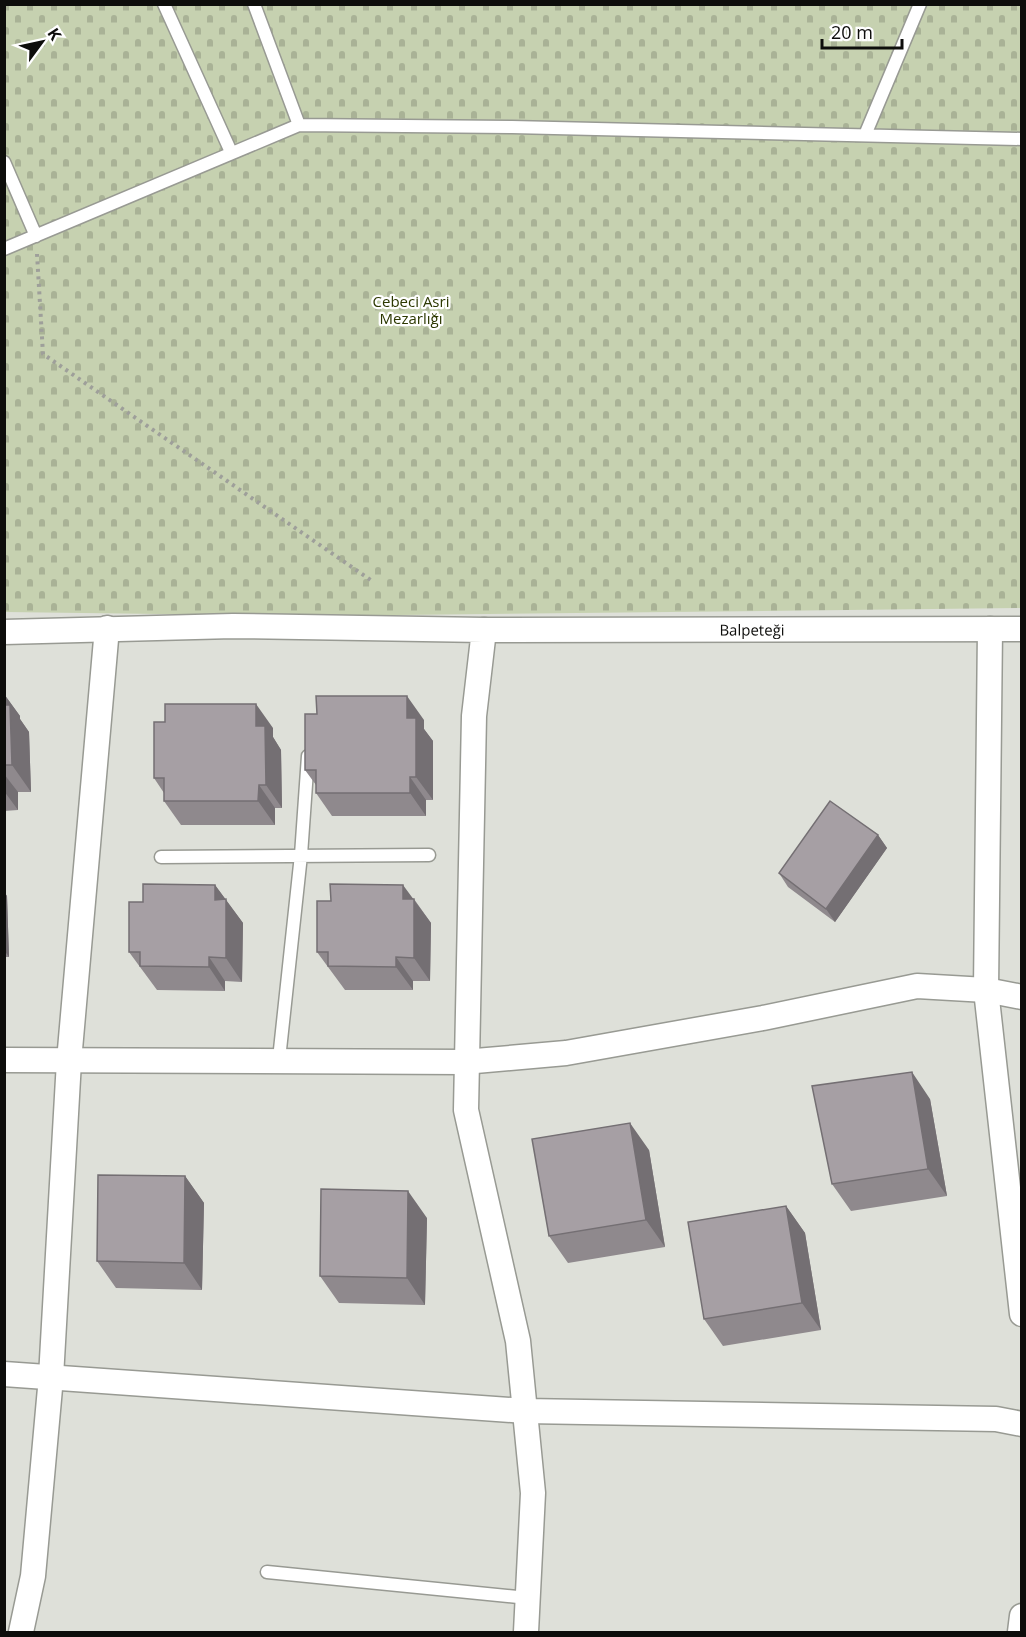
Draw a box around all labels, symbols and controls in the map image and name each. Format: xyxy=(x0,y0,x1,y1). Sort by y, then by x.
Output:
north arrow xyxy=(12,12,72,72)
scale bar xyxy=(822,12,902,50)
text: 20 m xyxy=(831,20,873,44)
text: K xyxy=(42,23,67,45)
park label: Cebeci Asri Mezarlığı xyxy=(373,291,449,328)
street label: Balpeteği xyxy=(719,619,785,640)

